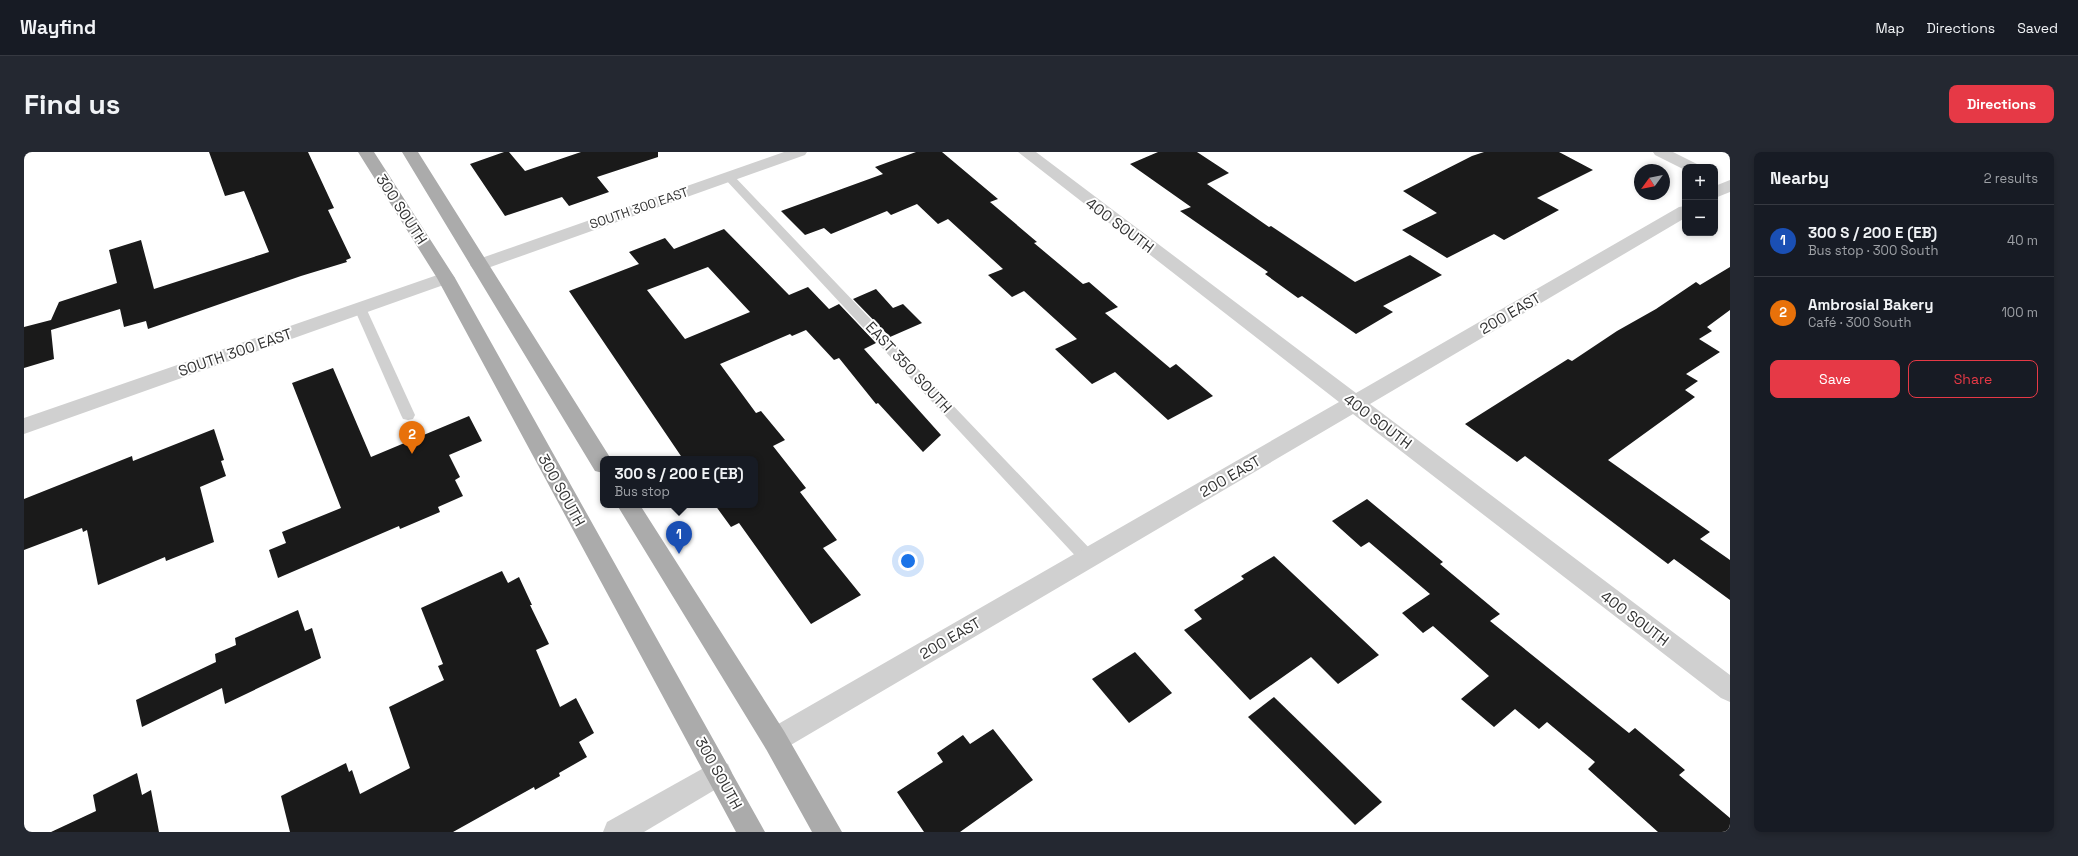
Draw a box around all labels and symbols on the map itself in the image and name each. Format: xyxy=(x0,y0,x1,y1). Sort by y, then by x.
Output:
north arrow xyxy=(1634,164,1670,200)
street label: 300 SOUTH xyxy=(372,170,432,248)
street label: SOUTH 300 EAST xyxy=(587,183,691,233)
street label: 400 SOUTH xyxy=(1082,193,1158,257)
street label: 200 EAST xyxy=(1476,288,1544,338)
street label: EAST 350 SOUTH xyxy=(862,317,956,417)
street label: SOUTH 300 EAST xyxy=(176,324,295,380)
street label: 400 SOUTH xyxy=(1340,389,1416,453)
pin: 2 xyxy=(399,421,425,454)
street label: 300 SOUTH xyxy=(534,450,590,530)
street label: 200 EAST xyxy=(1196,451,1264,501)
pin: 1 xyxy=(666,521,692,554)
your location xyxy=(898,551,918,571)
street label: 400 SOUTH xyxy=(1597,586,1673,650)
street label: 200 EAST xyxy=(916,613,984,663)
street label: 300 SOUTH xyxy=(691,733,747,813)

